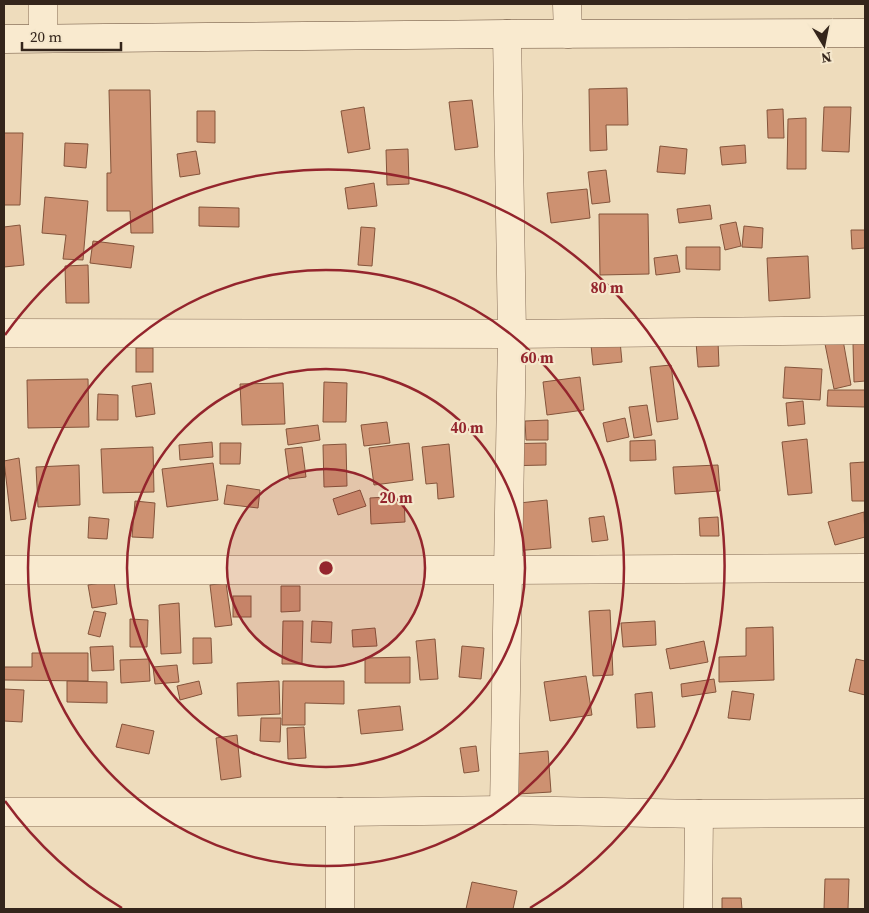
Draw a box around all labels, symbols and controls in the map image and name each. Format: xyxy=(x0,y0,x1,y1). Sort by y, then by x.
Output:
scale bar xyxy=(22,20,121,52)
north arrow xyxy=(799,20,849,70)
text: 20 m xyxy=(30,26,62,47)
text: N xyxy=(819,47,833,69)
text: 80 m xyxy=(590,277,624,298)
text: 60 m xyxy=(520,347,554,368)
text: 40 m xyxy=(450,417,484,438)
text: 20 m xyxy=(379,487,413,508)
centre of rings xyxy=(317,559,335,577)

